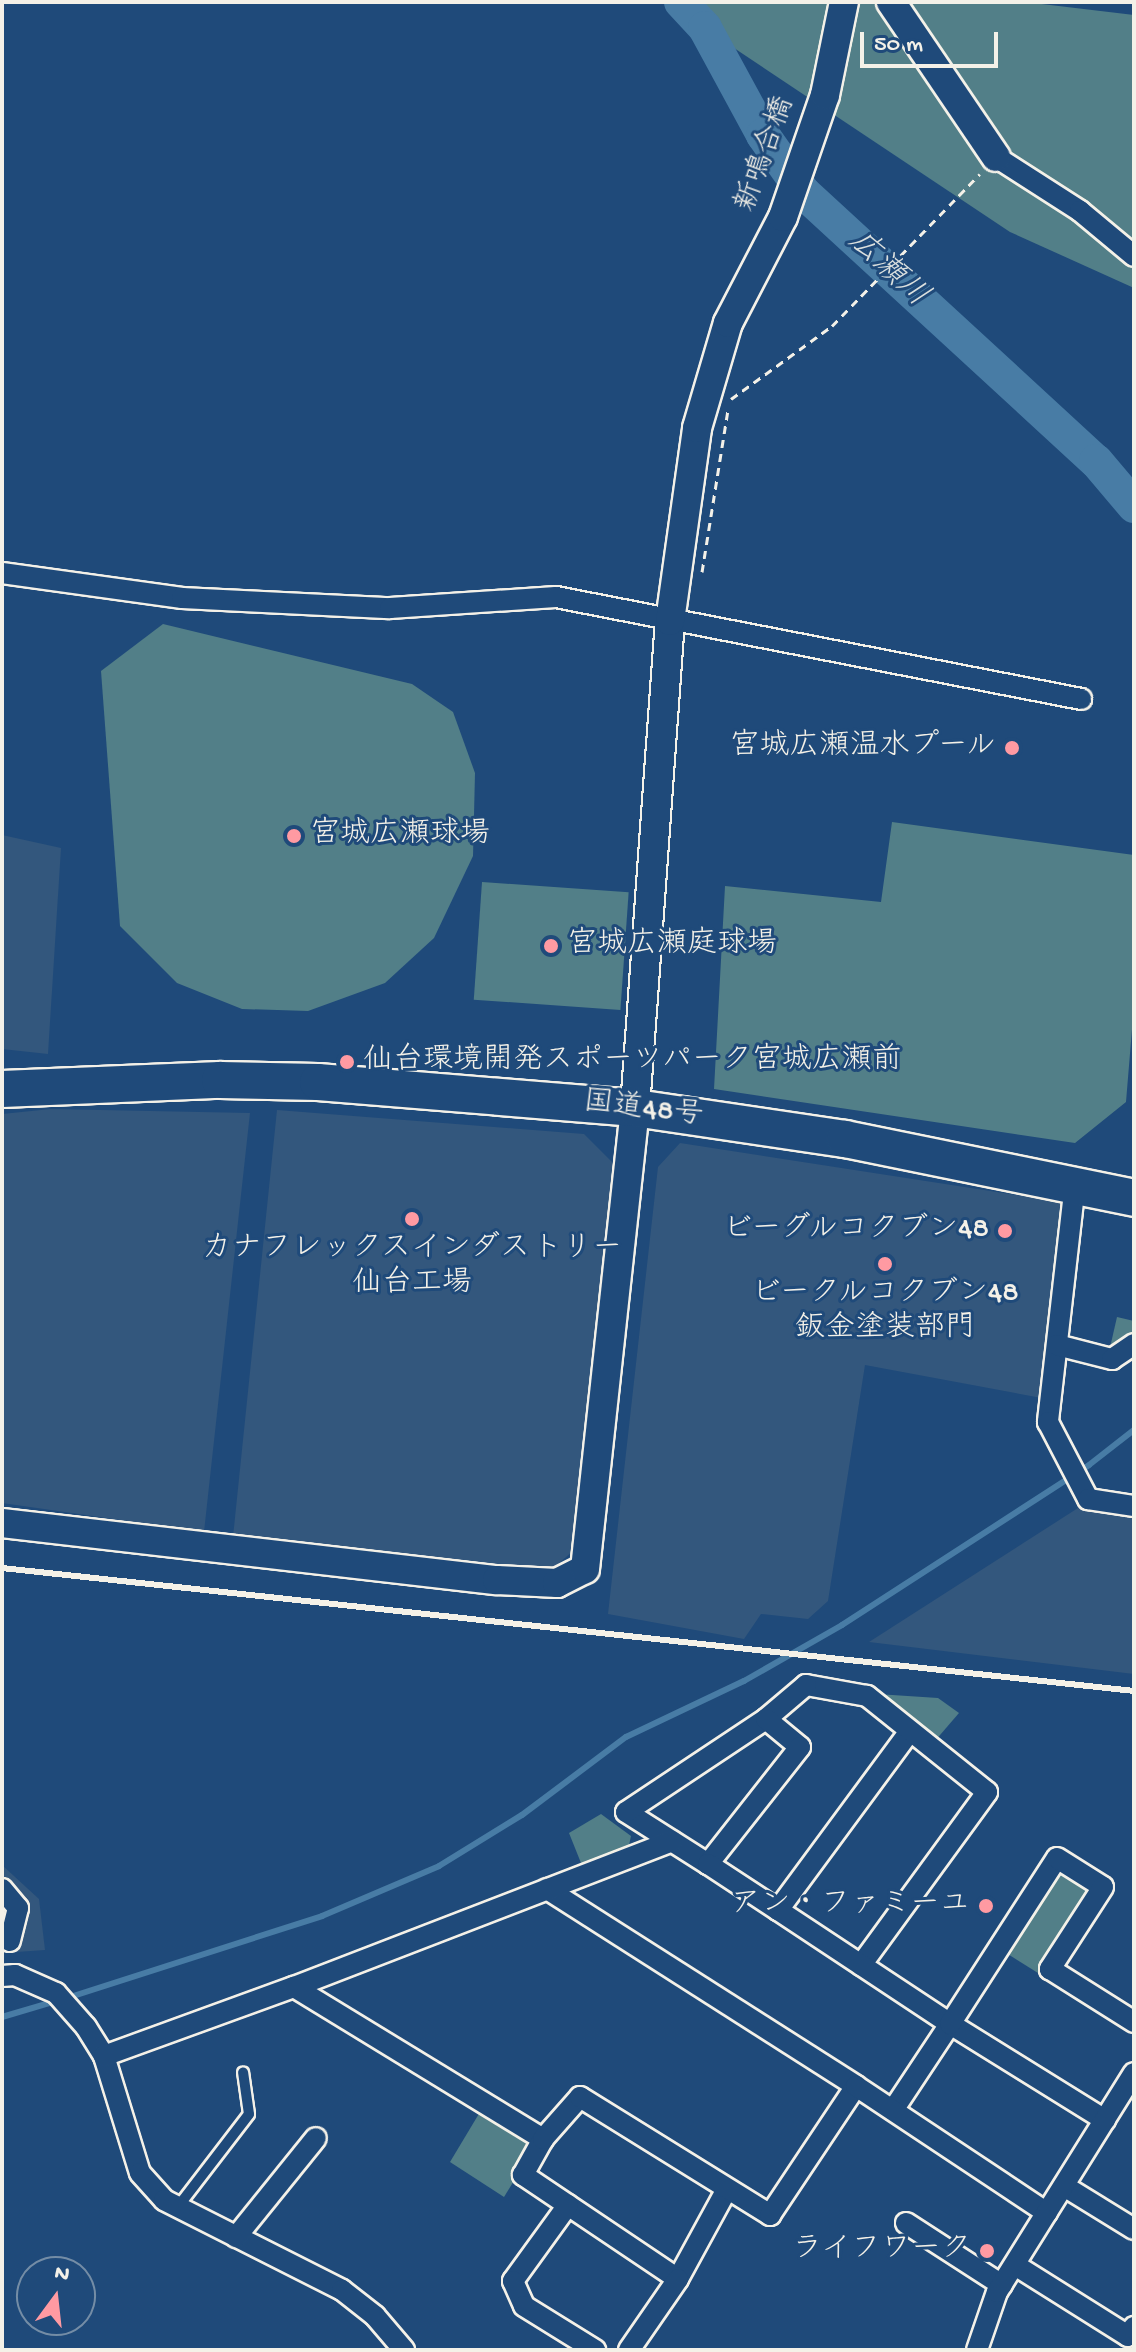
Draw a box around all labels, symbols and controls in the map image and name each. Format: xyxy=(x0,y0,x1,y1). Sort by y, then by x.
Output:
scale bar xyxy=(864,16,1002,66)
text: 50 m xyxy=(874,31,923,60)
street label: 新鳴合橋 xyxy=(730,92,804,218)
water label: 広瀬川 xyxy=(839,223,935,317)
place label: 宮城広瀬温水プール xyxy=(728,730,996,766)
marker: 宮城広瀬温水プール xyxy=(1003,739,1021,757)
place label: 宮城広瀬球場 xyxy=(310,818,490,854)
marker: 宮城広瀬球場 xyxy=(285,827,303,845)
place label: 宮城広瀬庭球場 xyxy=(567,928,777,964)
marker: 宮城広瀬庭球場 xyxy=(542,937,560,955)
place label: 仙台環境開発スポーツパーク宮城広瀬前 xyxy=(363,1044,903,1080)
marker: 仙台環境開発スポーツパーク宮城広瀬前 xyxy=(338,1053,356,1071)
street label: 国道48号 xyxy=(581,1086,705,1136)
marker: カナフレックスインダストリー 仙台工場 xyxy=(403,1210,421,1228)
place label: ビーグルコクブン48 xyxy=(720,1213,989,1249)
marker: ビーグルコクブン48 xyxy=(996,1222,1014,1240)
place label: カナフレックスインダストリー 仙台工場 xyxy=(202,1232,622,1302)
marker: ビークルコクブン48 鈑金塗装部門 xyxy=(876,1255,894,1273)
place label: ビークルコクブン48 鈑金塗装部門 xyxy=(750,1277,1020,1348)
place label: アン・ファミーユ xyxy=(731,1888,970,1924)
marker: アン・ファミーユ xyxy=(977,1897,995,1915)
place label: ライフワーク xyxy=(791,2233,971,2269)
marker: ライフワーク xyxy=(978,2242,996,2260)
north arrow xyxy=(16,2256,96,2336)
text: N xyxy=(51,2260,72,2289)

